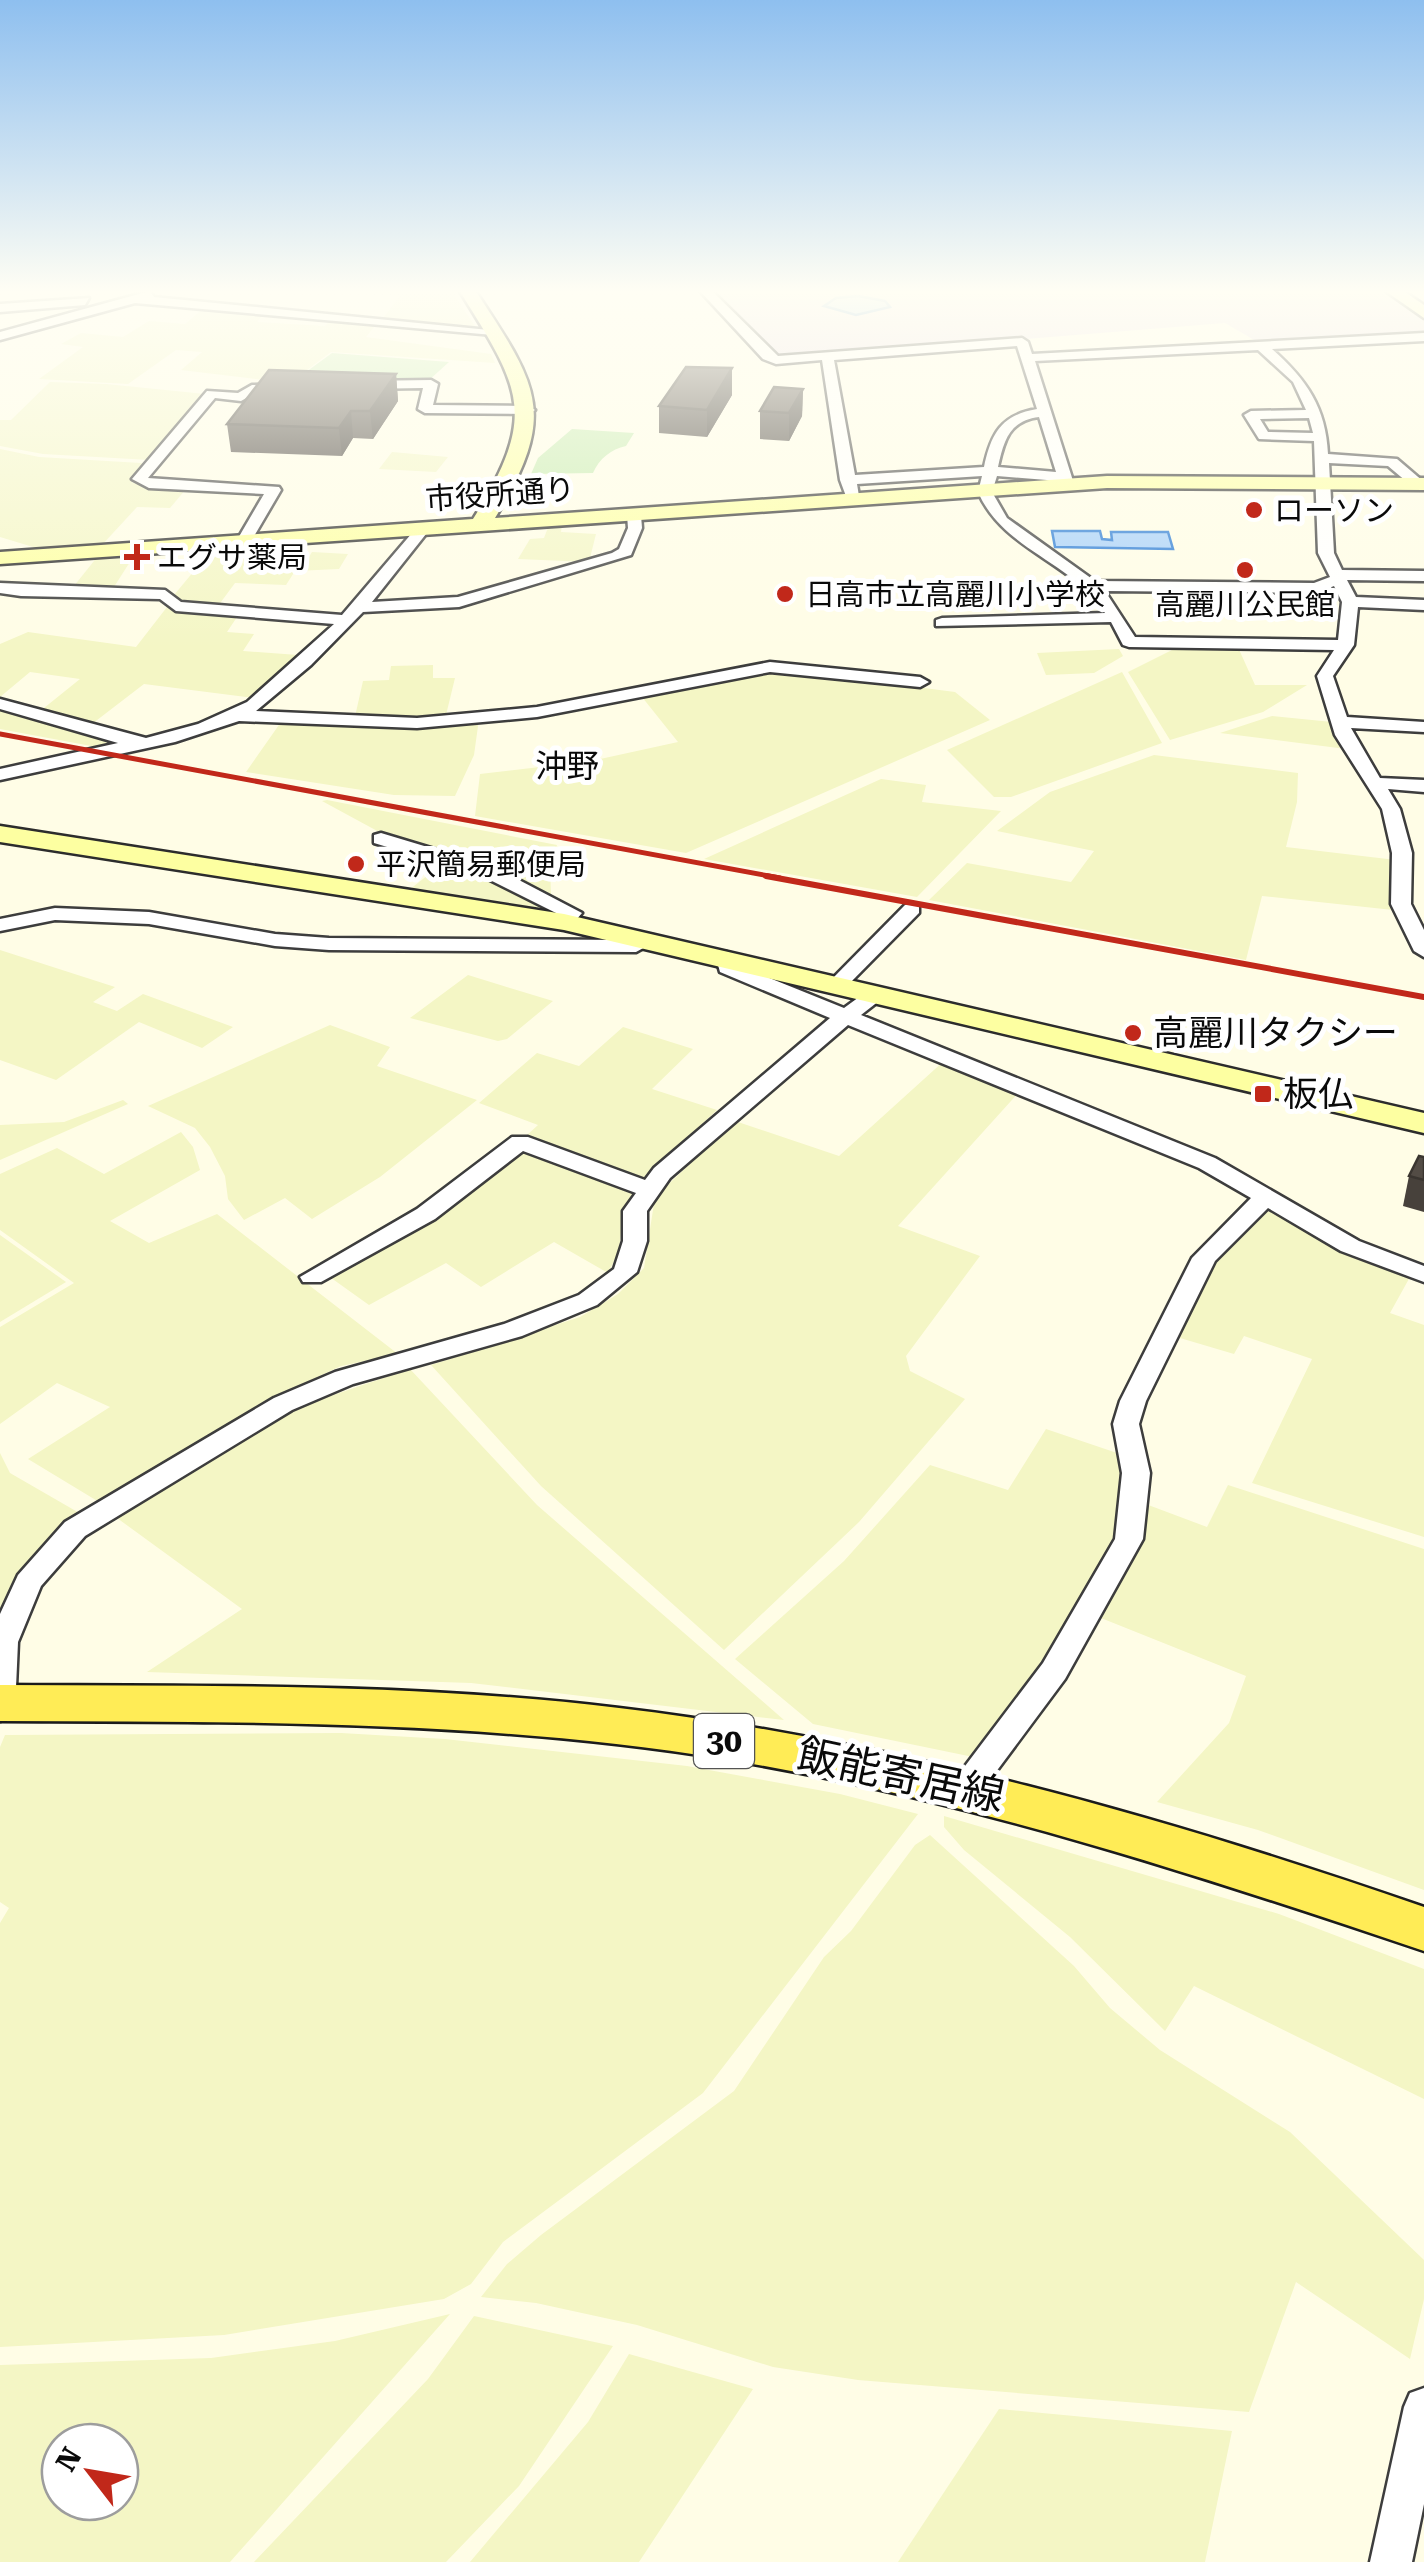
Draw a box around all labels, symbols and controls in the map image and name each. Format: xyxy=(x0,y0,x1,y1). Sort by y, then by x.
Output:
street label: 市役所通り xyxy=(424,471,576,517)
place label: ローソン xyxy=(1274,493,1394,528)
marker: ローソン xyxy=(1243,499,1265,521)
place label: エグサ薬局 xyxy=(157,540,307,575)
marker: エグサ薬局 xyxy=(126,546,148,568)
marker: 高麗川公民館 xyxy=(1234,559,1256,581)
place label: 日高市立高麗川小学校 xyxy=(805,577,1105,612)
marker: 日高市立高麗川小学校 xyxy=(774,583,796,605)
place label: 高麗川公民館 xyxy=(1155,587,1335,622)
district label: 沖野 xyxy=(535,747,599,785)
place label: 平沢簡易郵便局 xyxy=(376,847,586,882)
marker: 平沢簡易郵便局 xyxy=(345,853,367,875)
place label: 高麗川タクシー xyxy=(1153,1013,1398,1054)
marker: 高麗川タクシー xyxy=(1122,1022,1144,1044)
place label: 板仏 xyxy=(1283,1074,1353,1115)
marker: 板仏 xyxy=(1252,1083,1274,1105)
road number: 30 xyxy=(694,1714,754,1768)
street label: 飯能寄居線 xyxy=(793,1729,1009,1821)
north arrow xyxy=(40,2422,140,2522)
text: N xyxy=(49,2442,89,2477)

